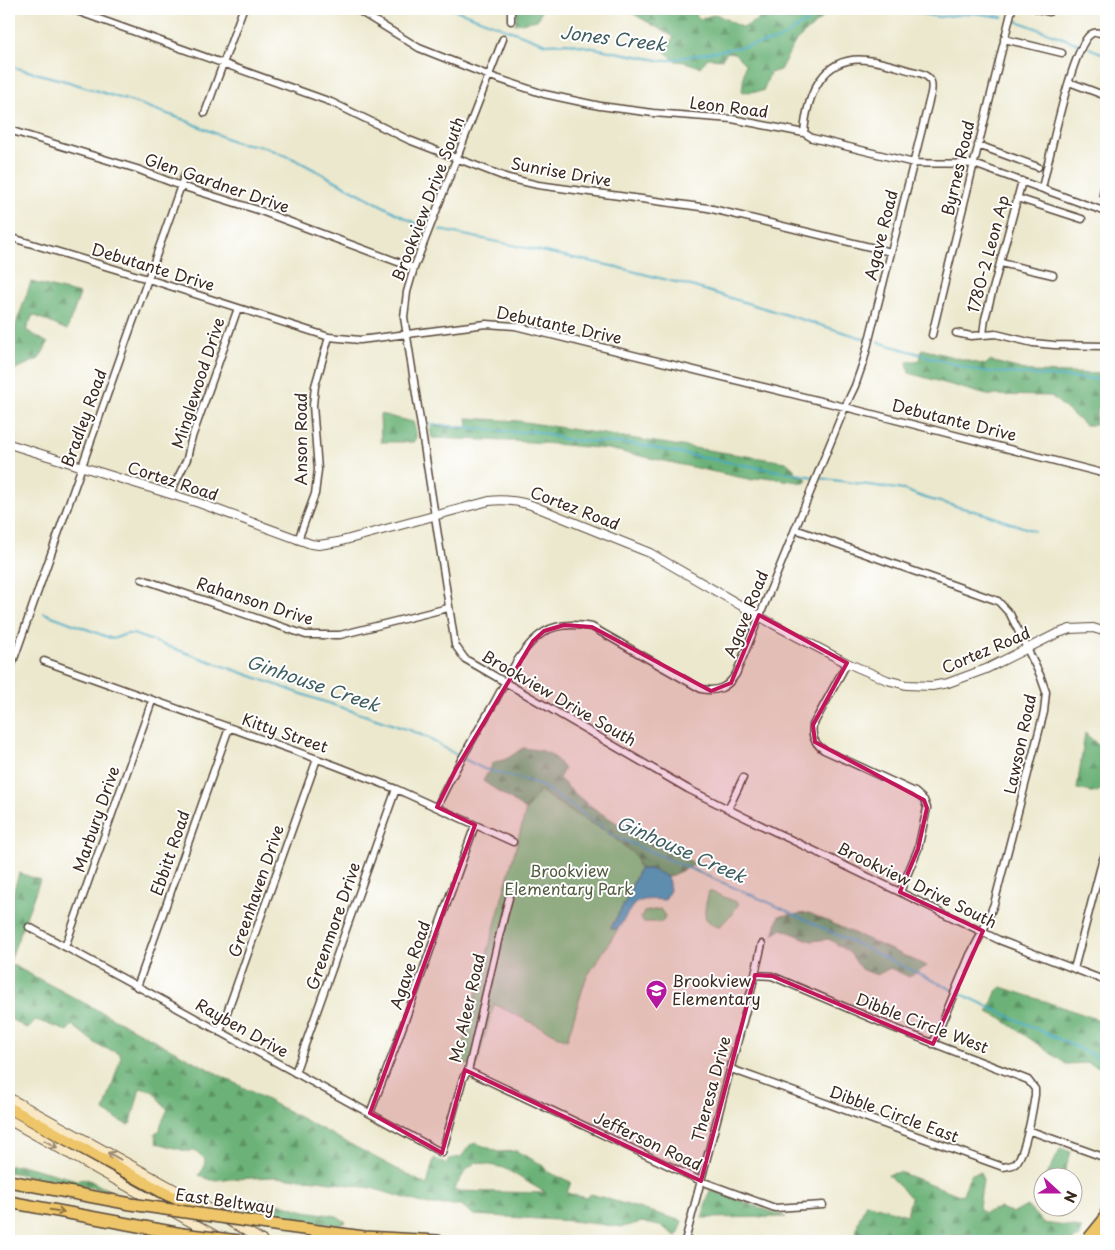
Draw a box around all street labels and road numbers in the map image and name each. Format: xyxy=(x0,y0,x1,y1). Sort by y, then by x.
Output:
street label: Leon Road xyxy=(688,89,770,123)
street label: Brookview Drive South xyxy=(385,113,470,285)
street label: Byrnes Road xyxy=(934,118,980,218)
street label: Glen Gardner Drive xyxy=(142,146,293,218)
street label: Sunrise Drive xyxy=(509,150,613,192)
street label: Agave Road xyxy=(857,187,903,282)
street label: 1780-2 Leon Ap xyxy=(960,192,1014,315)
street label: Debutante Drive xyxy=(89,236,218,296)
street label: Debutante Drive xyxy=(494,299,624,349)
street label: Minglewood Drive xyxy=(165,314,230,451)
street label: Bradley Road xyxy=(54,365,112,470)
street label: Debutante Drive xyxy=(889,392,1019,446)
street label: Anson Road xyxy=(288,393,312,485)
street label: Cortez Road xyxy=(125,454,222,506)
street label: Cortez Road xyxy=(527,479,624,535)
street label: Agave Road xyxy=(717,566,773,661)
street label: Rahanson Drive xyxy=(194,570,317,630)
street label: Cortez Road xyxy=(938,620,1034,679)
street label: Brookview Drive South xyxy=(478,643,641,751)
street label: Lawson Road xyxy=(997,692,1041,796)
street label: Kitty Street xyxy=(239,706,332,758)
street label: Marbury Drive xyxy=(66,762,125,875)
street label: Ebbitt Road xyxy=(143,807,195,899)
street label: Greenhaven Drive xyxy=(221,821,289,960)
street label: Brookview Drive South xyxy=(834,835,1001,933)
street label: Greenmore Drive xyxy=(299,859,365,993)
street label: Agave Road xyxy=(383,917,435,1012)
street label: Mc Aleer Road xyxy=(442,951,490,1065)
street label: Dibble Circle West xyxy=(853,986,992,1058)
street label: Rayben Drive xyxy=(192,992,293,1063)
street label: Theresa Drive xyxy=(684,1033,736,1144)
street label: Dibble Circle East xyxy=(826,1079,962,1148)
street label: Jefferson Road xyxy=(590,1105,706,1176)
street label: East Beltway xyxy=(174,1181,276,1219)

